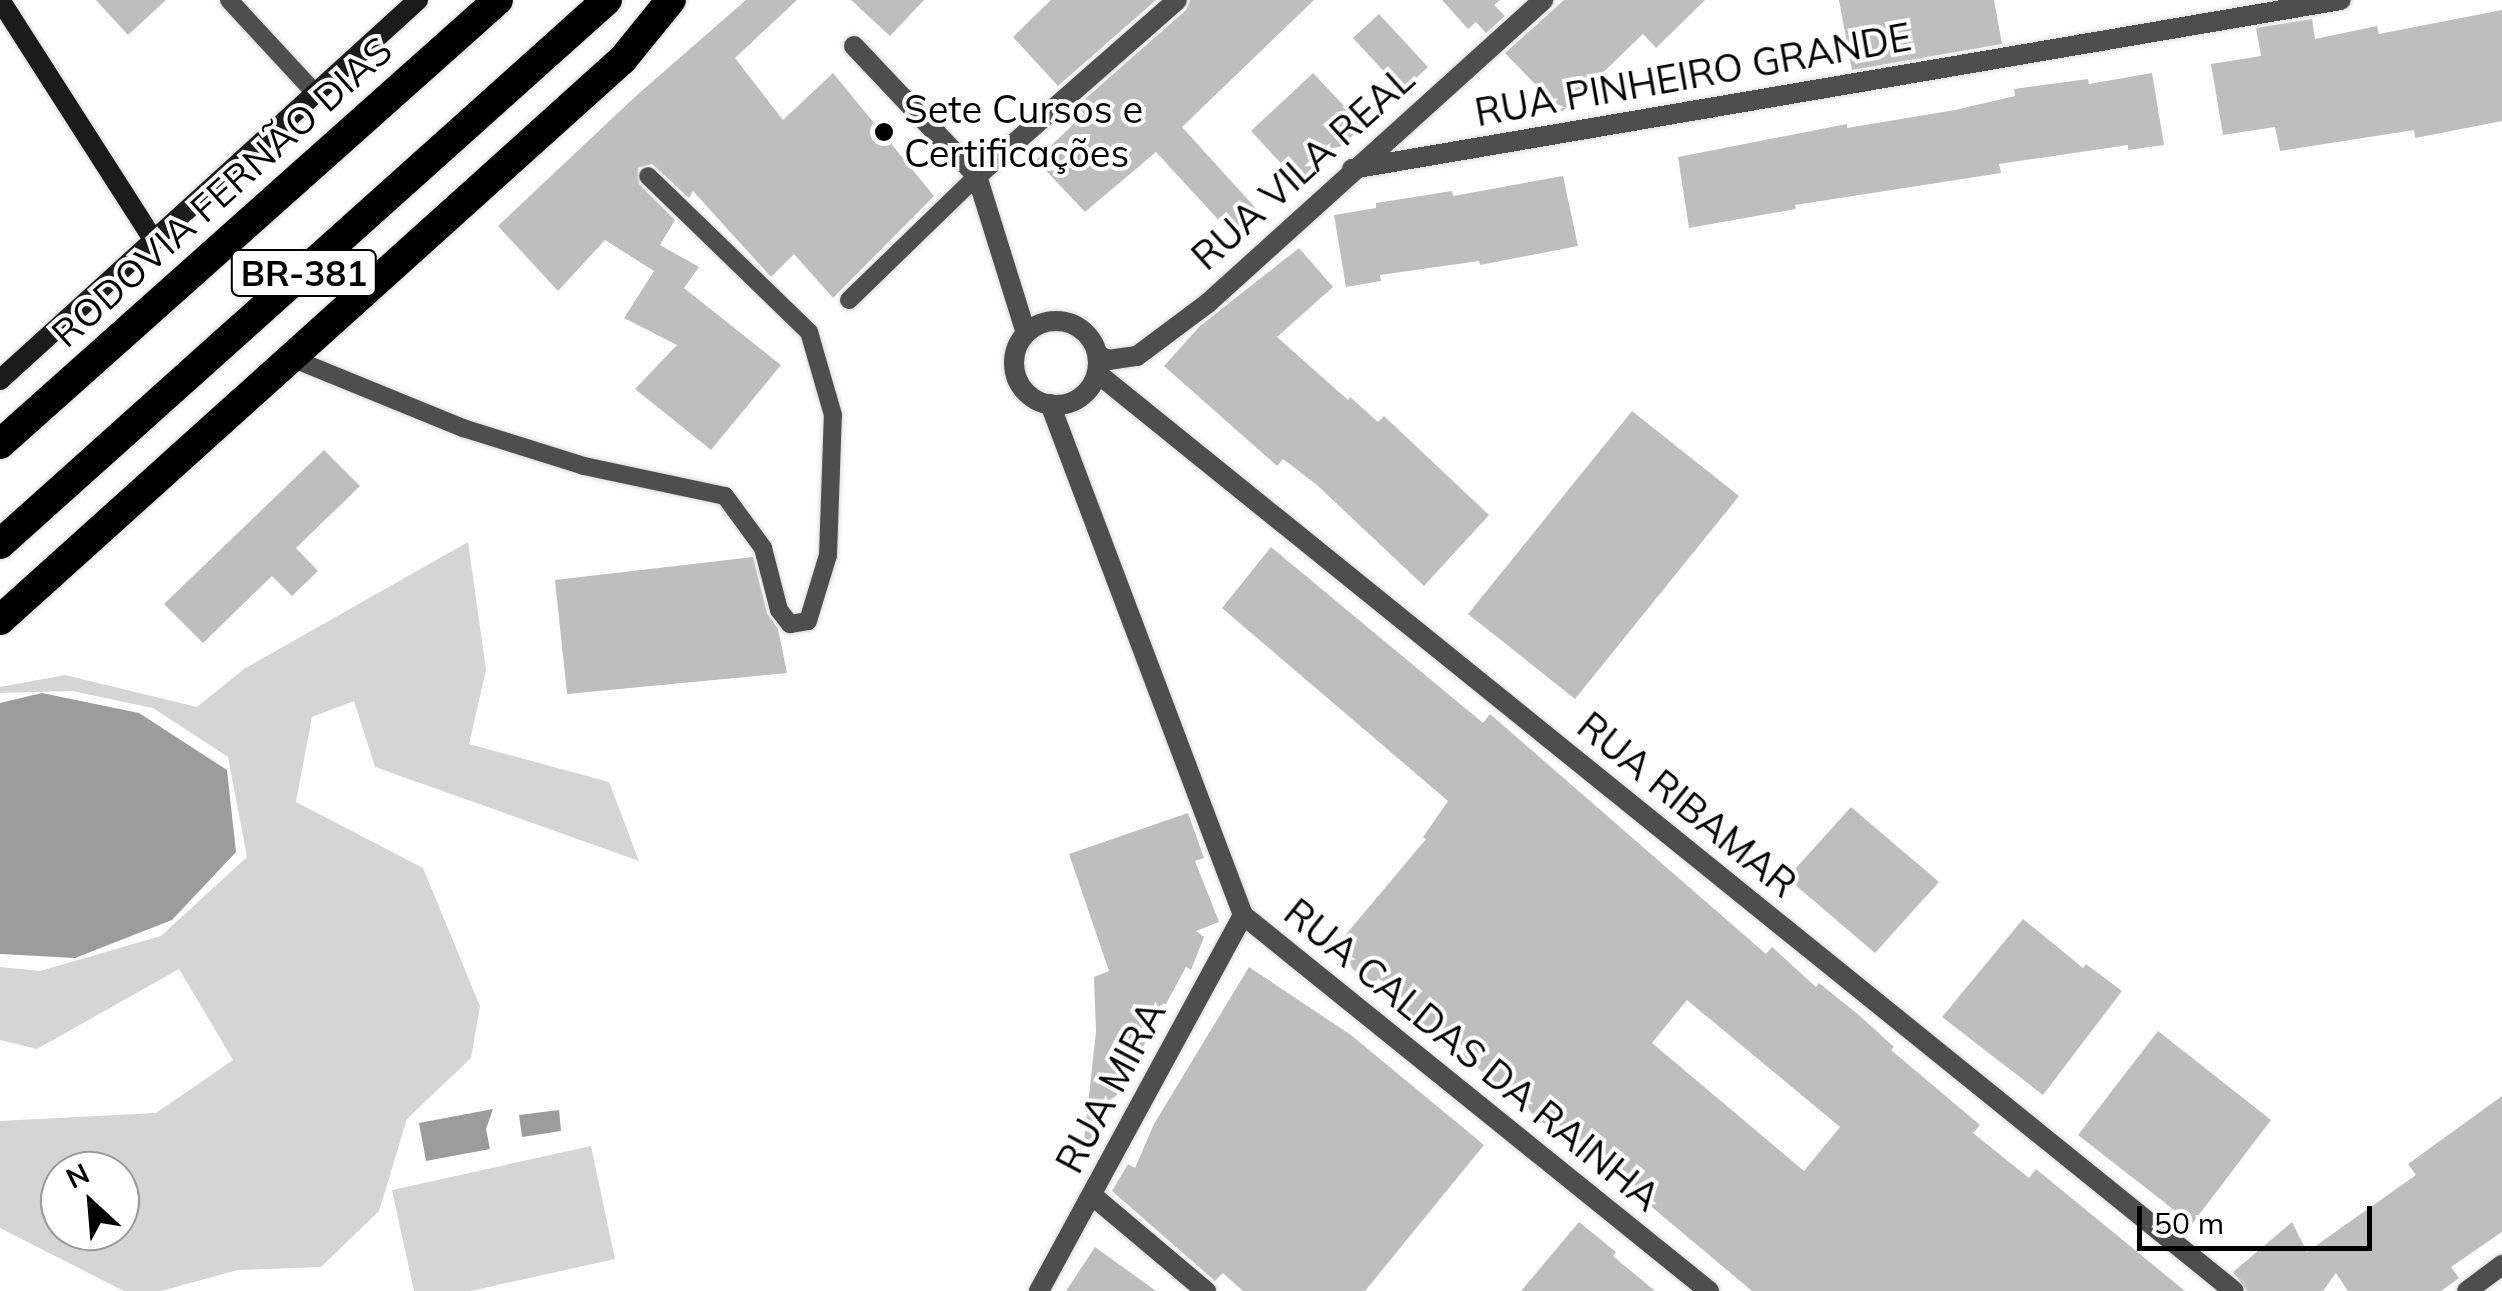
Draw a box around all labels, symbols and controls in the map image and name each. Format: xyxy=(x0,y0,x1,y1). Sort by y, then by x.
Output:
street label: RUA PINHEIRO GRANDE xyxy=(1471,14,1915,136)
street label: RODOVIA FERNÃO DIAS xyxy=(43,27,401,357)
street label: RUA VILA REAL xyxy=(1183,57,1423,279)
place label: Sete Cursos e Certificações xyxy=(904,87,1143,176)
marker: Sete Cursos e Certificações xyxy=(873,121,895,143)
road number: BR-381 xyxy=(229,243,379,303)
street label: RUA RIBAMAR xyxy=(1568,703,1806,907)
street label: RUA CALDAS DA RAINHA xyxy=(1275,889,1669,1221)
street label: RUA MIRA xyxy=(1047,993,1175,1181)
north arrow xyxy=(40,1151,140,1251)
text: N xyxy=(60,1155,95,1196)
scale bar xyxy=(2142,1186,2377,1248)
text: 50 m xyxy=(2154,1204,2224,1242)

